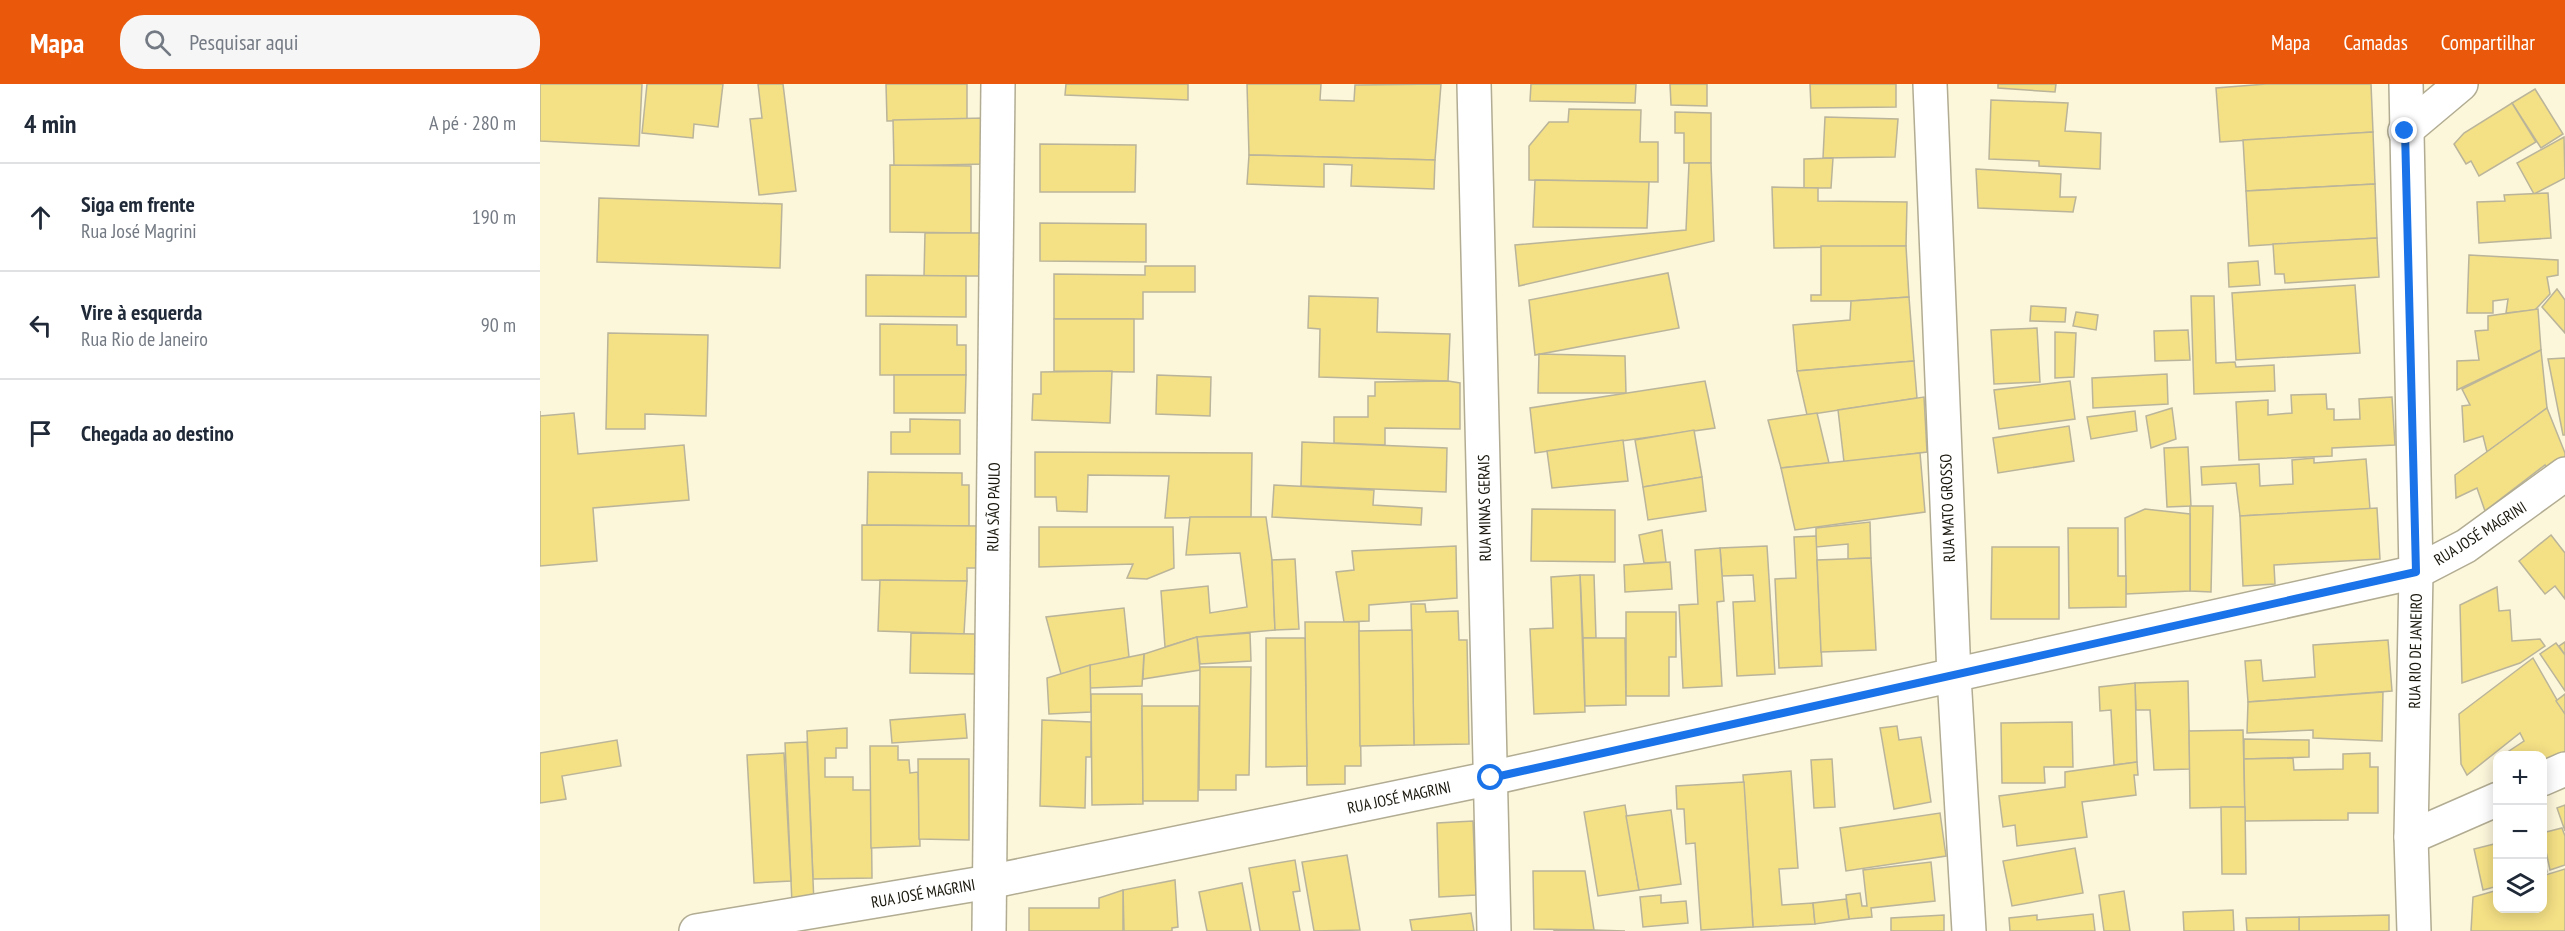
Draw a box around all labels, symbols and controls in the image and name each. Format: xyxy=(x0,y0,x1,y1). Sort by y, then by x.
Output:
search box xyxy=(120,15,540,69)
text: Mapa xyxy=(30,24,84,61)
icon: search xyxy=(141,26,174,59)
text: Pesquisar aqui xyxy=(189,28,298,56)
text: Mapa xyxy=(2271,29,2310,56)
text: Camadas xyxy=(2343,29,2408,56)
text: Compartilhar xyxy=(2441,29,2535,56)
text: 4 min xyxy=(24,107,77,140)
text: A pé · 280 m xyxy=(429,110,516,136)
route end xyxy=(2391,117,2417,143)
text: Siga em frente xyxy=(81,190,195,218)
icon: ahead xyxy=(24,201,57,234)
text: 190 m xyxy=(472,204,516,230)
text: Rua José Magrini xyxy=(81,218,197,244)
text: Vire à esquerda xyxy=(81,298,202,326)
icon: left xyxy=(24,309,57,342)
text: 90 m xyxy=(481,312,516,338)
text: Rua Rio de Janeiro xyxy=(81,326,208,352)
icon: arrive xyxy=(24,417,57,450)
text: Chegada ao destino xyxy=(81,419,234,447)
street label: RUA MATO GROSSO xyxy=(1935,453,1959,563)
street label: RUA MINAS GERAIS xyxy=(1473,454,1495,562)
street label: RUA SÃO PAULO xyxy=(982,462,1004,552)
street label: RUA JOSÉ MAGRINI xyxy=(2430,497,2530,569)
street label: RUA RIO DE JANEIRO xyxy=(2404,593,2426,709)
map controls xyxy=(2493,751,2547,913)
button: + xyxy=(2493,751,2547,805)
route start xyxy=(1477,764,1503,790)
street label: RUA JOSÉ MAGRINI xyxy=(1345,776,1453,818)
button: − xyxy=(2493,805,2547,859)
button: layers xyxy=(2493,859,2547,913)
street label: RUA JOSÉ MAGRINI xyxy=(869,874,977,912)

